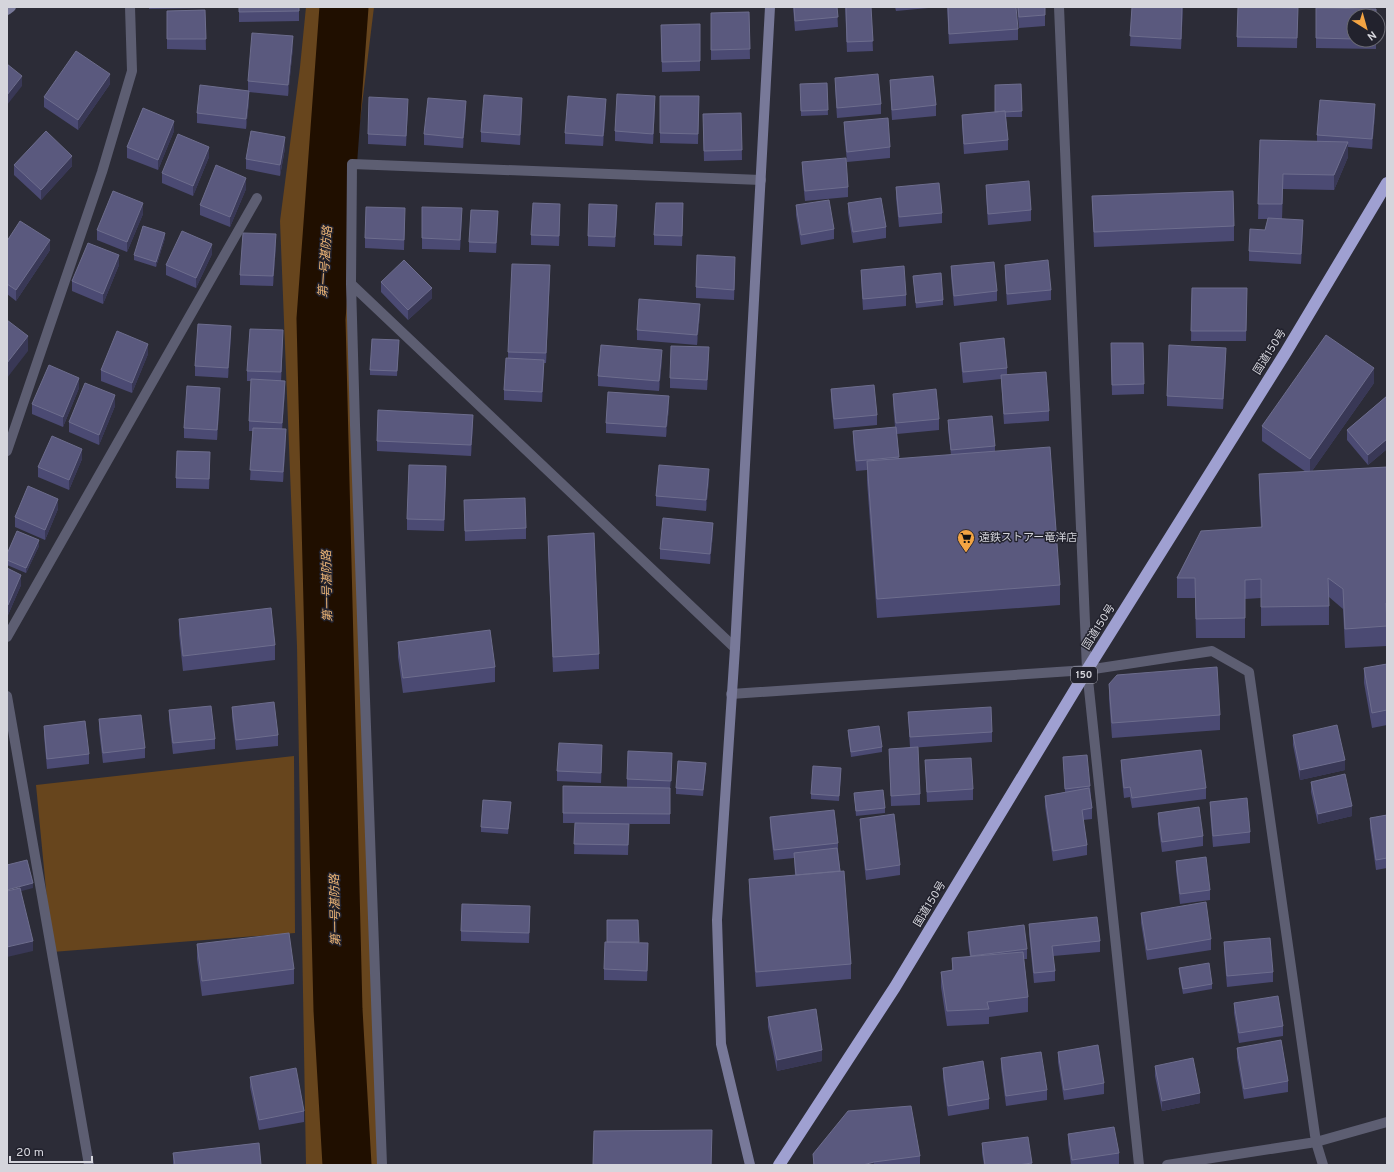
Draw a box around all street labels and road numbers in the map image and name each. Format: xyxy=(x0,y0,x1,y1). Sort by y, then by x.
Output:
street label: 国道150号 xyxy=(1251,327,1289,377)
street label: 国道150号 xyxy=(1080,602,1118,652)
road number: 150 xyxy=(1071,667,1097,683)
street label: 国道150号 xyxy=(911,879,949,929)

